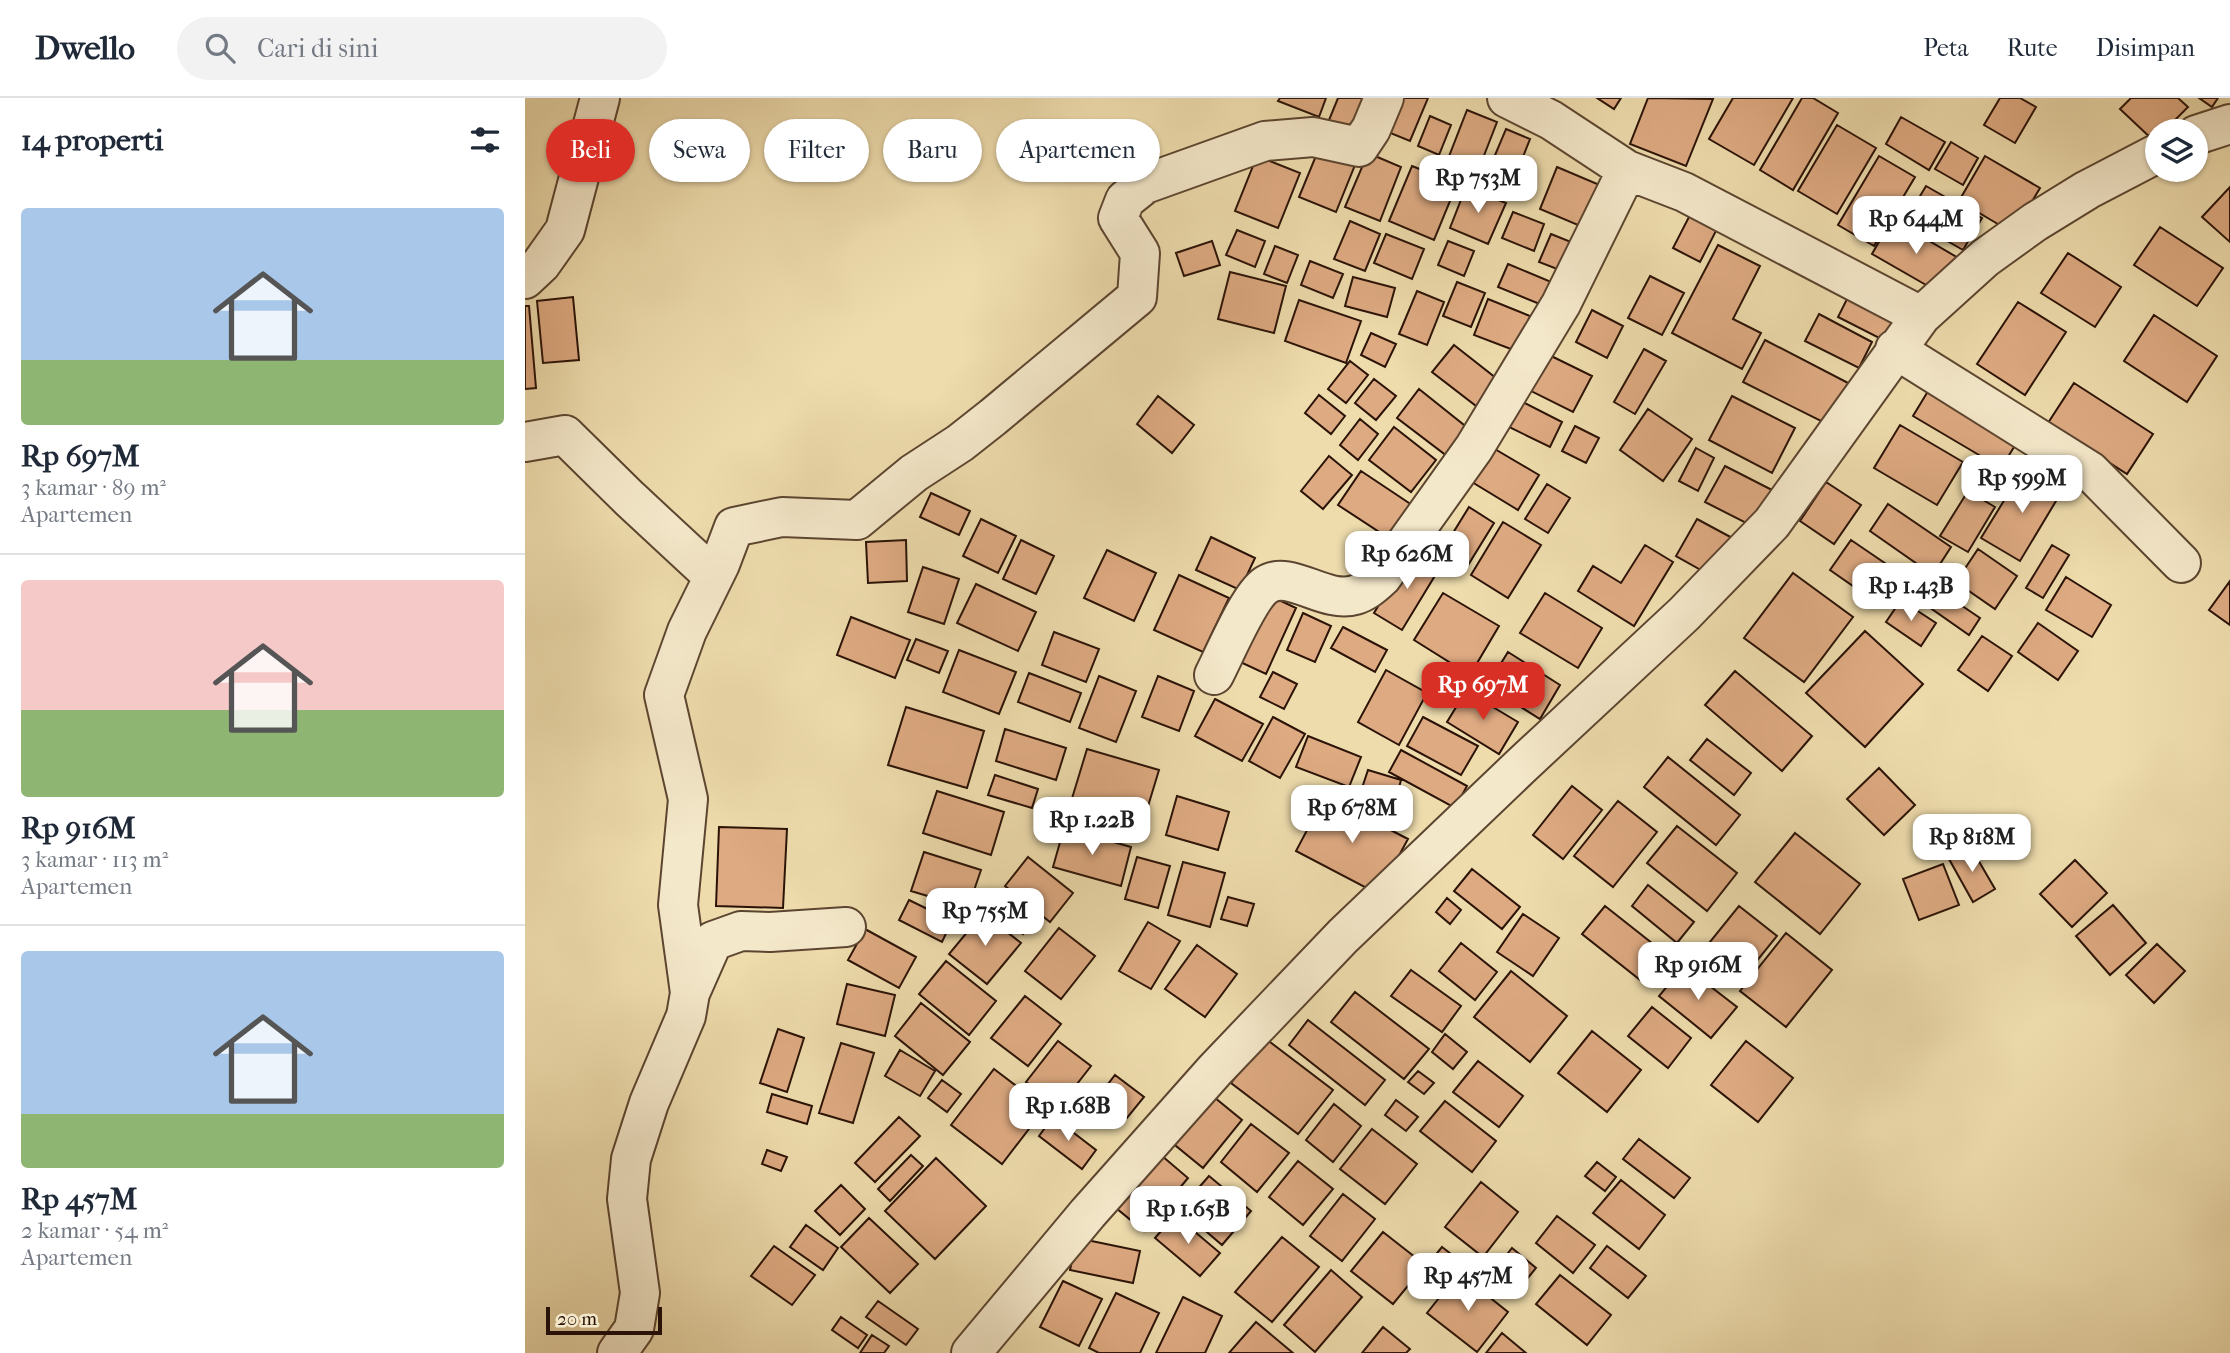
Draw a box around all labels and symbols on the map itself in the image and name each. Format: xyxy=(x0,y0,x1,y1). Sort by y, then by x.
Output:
pin: Rp 753M xyxy=(1413,156,1543,215)
pin: Rp 644M xyxy=(1851,197,1981,256)
pin: Rp 599M xyxy=(1957,456,2087,515)
pin: Rp 626M xyxy=(1342,532,1472,591)
pin: Rp 1.43B xyxy=(1839,564,1983,623)
pin: Rp 697M xyxy=(1418,662,1548,722)
pin: Rp 678M xyxy=(1287,786,1417,845)
pin: Rp 1.22B xyxy=(1020,798,1164,857)
pin: Rp 818M xyxy=(1907,814,2037,874)
pin: Rp 755M xyxy=(920,888,1050,948)
pin: Rp 916M xyxy=(1633,942,1763,1002)
pin: Rp 1.68B xyxy=(996,1084,1140,1143)
pin: Rp 1.65B xyxy=(1116,1186,1260,1246)
pin: Rp 457M xyxy=(1403,1254,1533,1313)
scale bar xyxy=(546,1304,661,1336)

